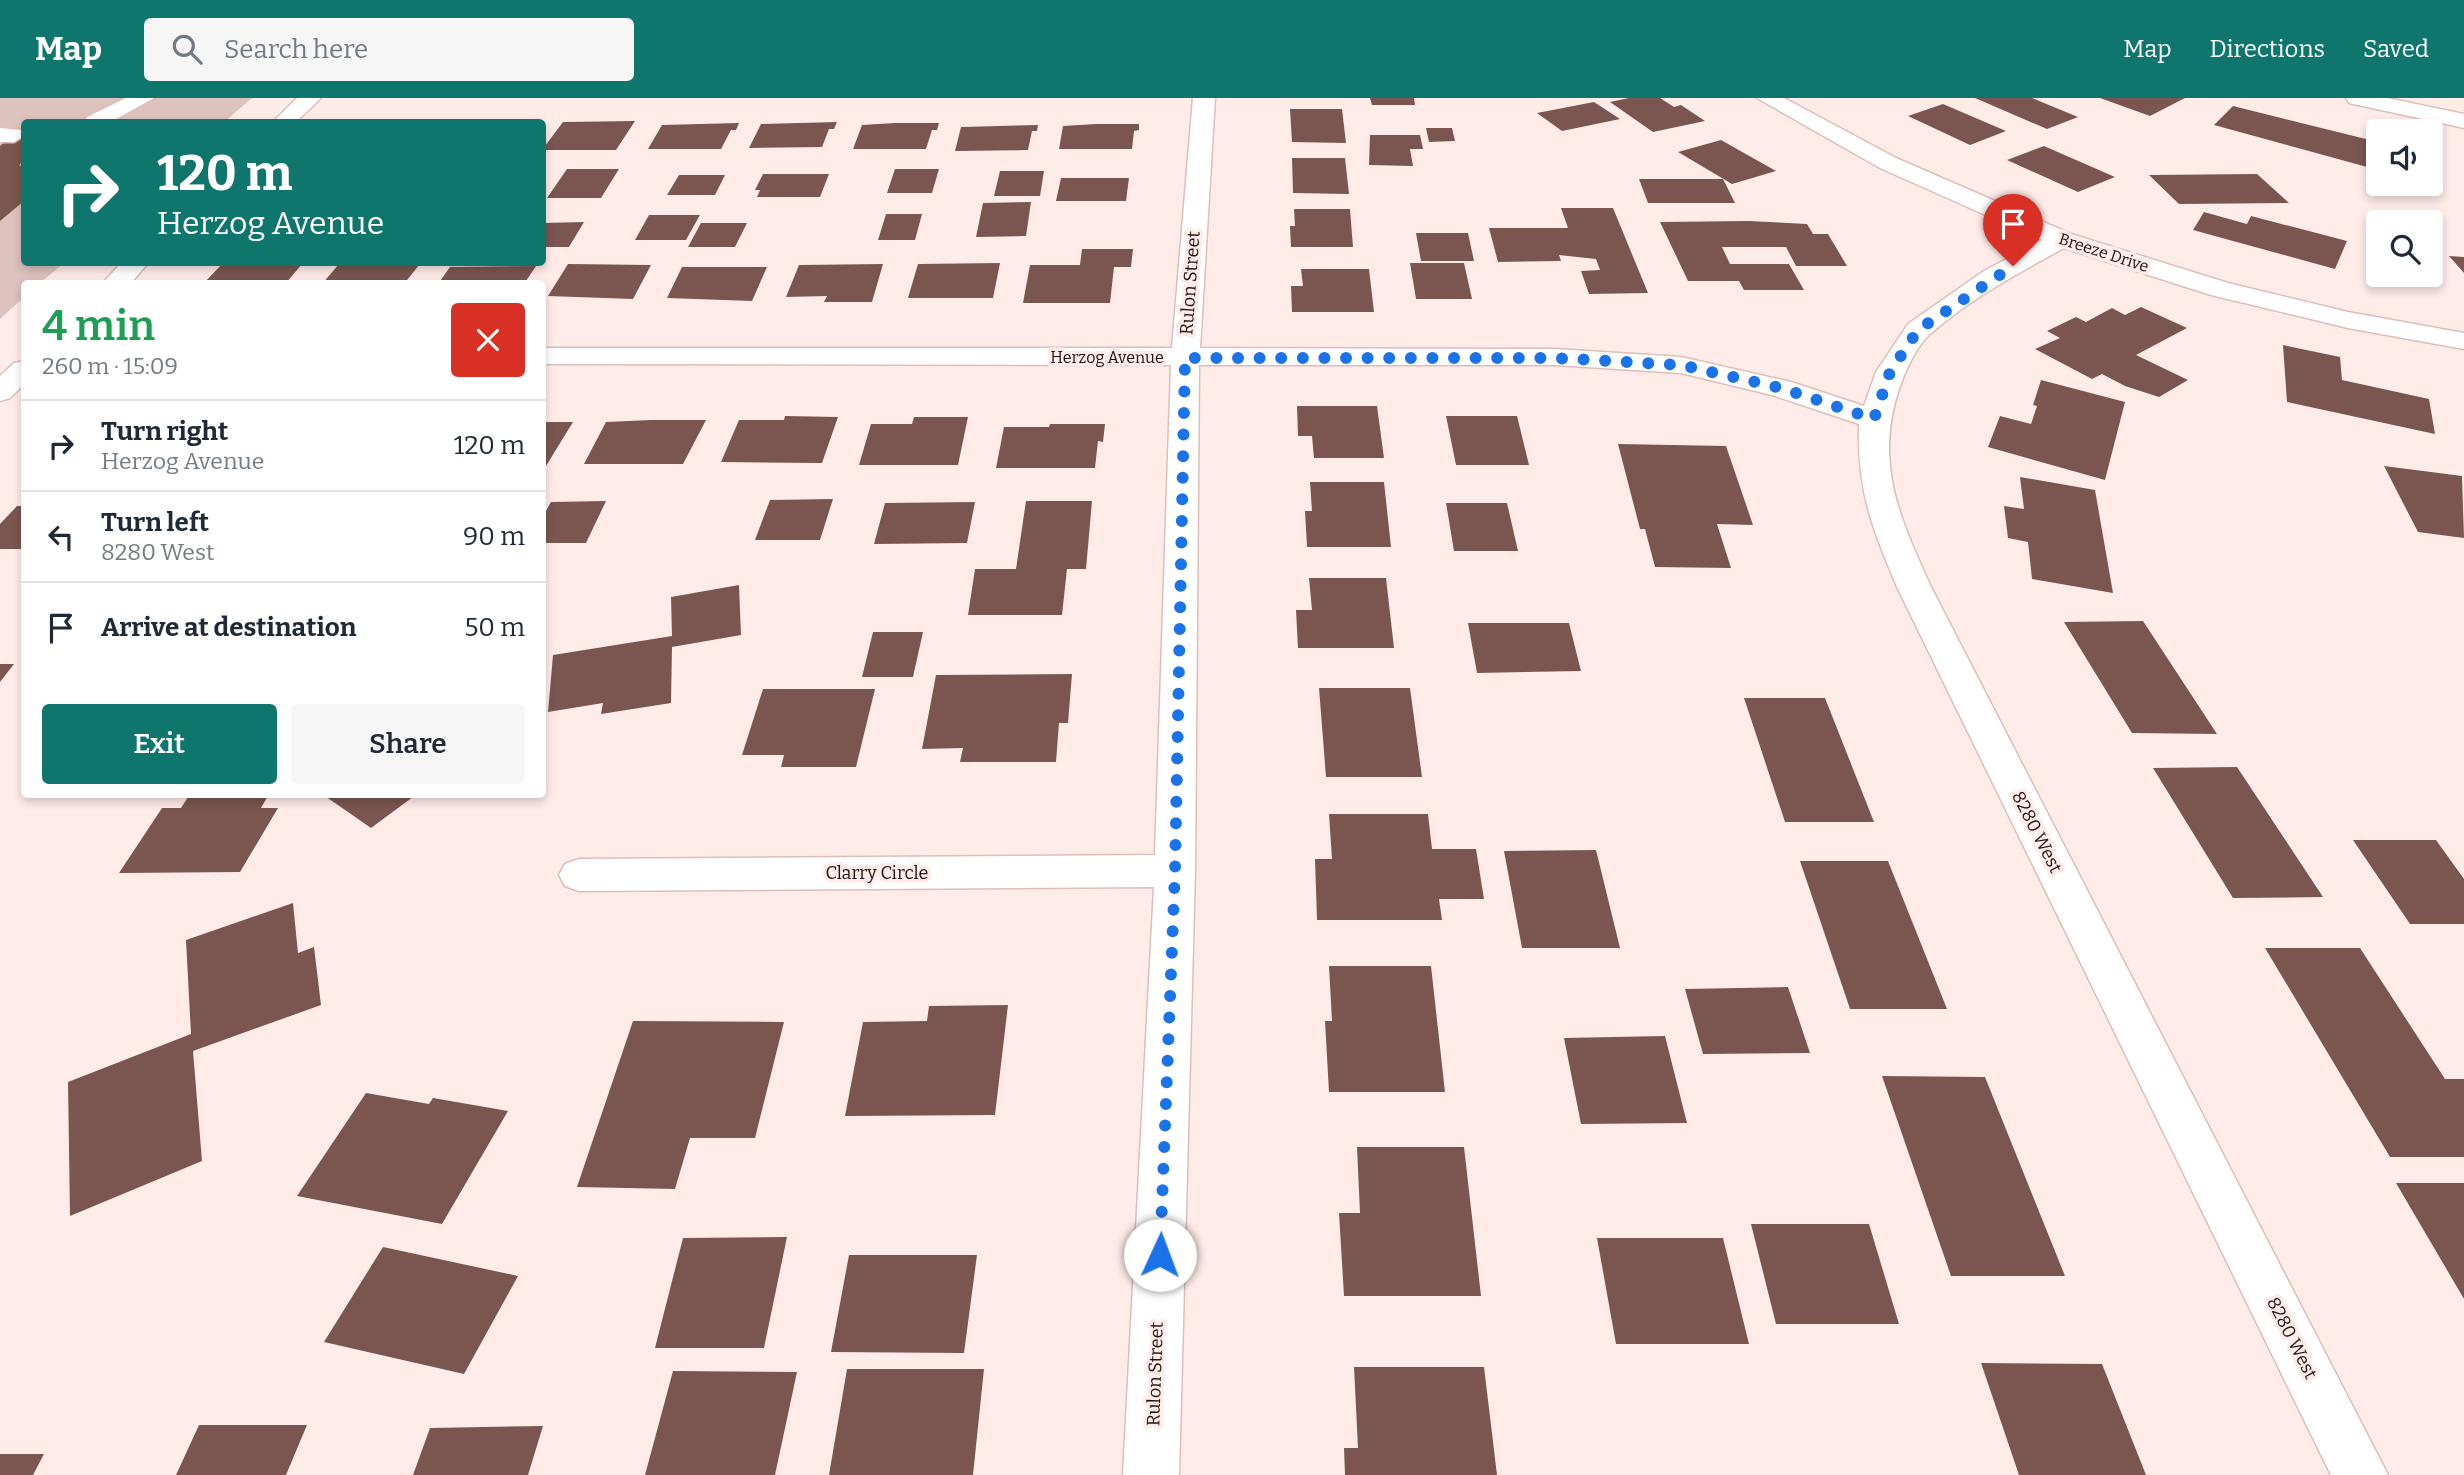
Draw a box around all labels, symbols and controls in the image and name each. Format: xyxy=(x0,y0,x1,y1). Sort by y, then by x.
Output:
search box xyxy=(144,18,634,81)
text: Map xyxy=(35,29,102,69)
icon: search xyxy=(168,30,206,68)
text: Search here xyxy=(224,34,368,65)
text: Map xyxy=(2123,35,2172,63)
text: Directions xyxy=(2210,35,2325,63)
text: Saved xyxy=(2363,35,2429,63)
map controls xyxy=(2366,119,2443,287)
button: sound xyxy=(2366,119,2443,196)
text: 120 m xyxy=(157,144,292,203)
icon: right xyxy=(42,147,133,238)
pin xyxy=(1983,194,2043,266)
text: Herzog Avenue xyxy=(157,204,384,242)
icon: arrive xyxy=(1994,205,2032,243)
button: search xyxy=(2366,210,2443,287)
street label: Breeze Drive xyxy=(2057,229,2151,276)
street label: Rulon Street xyxy=(1175,230,1205,336)
text: 4 min xyxy=(42,301,155,351)
button: close xyxy=(451,303,525,377)
street label: Herzog Avenue xyxy=(1050,348,1164,367)
text: 260 m · 15:09 xyxy=(42,352,178,380)
text: Turn right xyxy=(101,416,228,447)
icon: right xyxy=(42,427,80,465)
text: 120 m xyxy=(454,430,525,461)
text: Herzog Avenue xyxy=(101,447,264,475)
text: Turn left xyxy=(101,507,209,538)
icon: left xyxy=(42,518,80,556)
text: 90 m xyxy=(463,521,525,552)
text: 8280 West xyxy=(101,538,214,566)
icon: arrive xyxy=(42,609,80,647)
text: Arrive at destination xyxy=(101,612,356,643)
text: 50 m xyxy=(464,612,525,643)
button: Exit xyxy=(42,704,277,784)
button: Share xyxy=(291,704,525,784)
street label: 8280 West xyxy=(2007,788,2067,877)
street label: Clarry Circle xyxy=(826,862,928,884)
position arrow xyxy=(1123,1218,1197,1292)
street label: 8280 West xyxy=(2262,1294,2322,1383)
street label: Rulon Street xyxy=(1142,1321,1168,1426)

